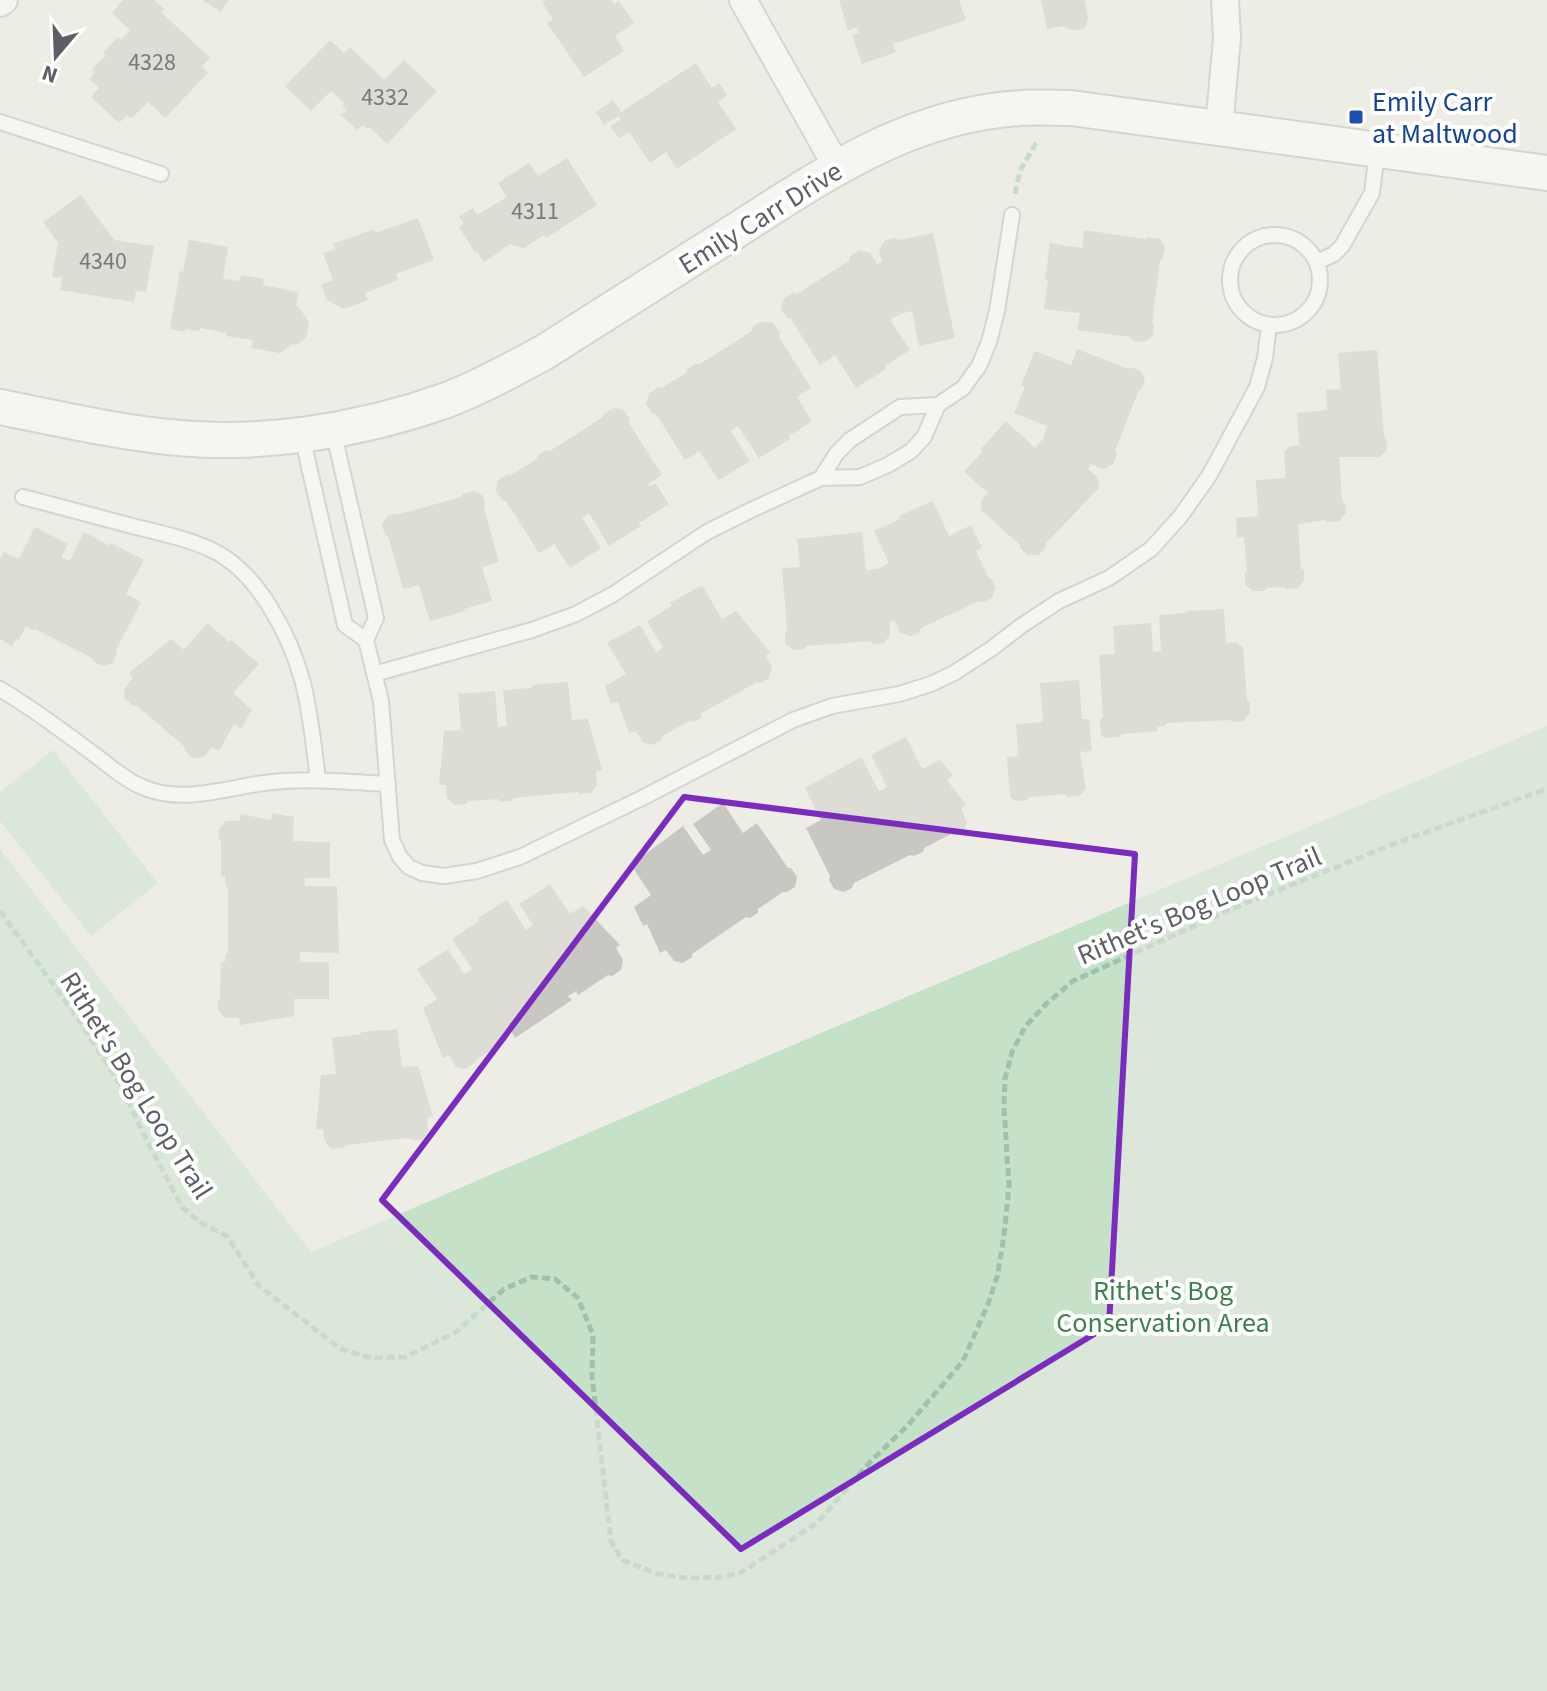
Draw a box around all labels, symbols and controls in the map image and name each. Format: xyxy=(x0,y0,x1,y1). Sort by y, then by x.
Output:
north arrow xyxy=(16,16,96,96)
house number: 4328 xyxy=(128,45,176,80)
text: N xyxy=(38,56,62,91)
house number: 4332 xyxy=(361,80,409,115)
place label: Emily Carr at Maltwood xyxy=(1372,82,1518,154)
marker: Emily Carr at Maltwood xyxy=(1347,108,1365,126)
street label: Emily Carr Drive xyxy=(671,151,850,284)
house number: 4311 xyxy=(511,194,559,229)
house number: 4340 xyxy=(79,244,127,279)
street label: Rithet's Bog Loop Trail xyxy=(1071,836,1327,975)
street label: Rithet's Bog Loop Trail xyxy=(50,964,222,1207)
park label: Rithet's Bog Conservation Area xyxy=(1056,1271,1270,1343)

